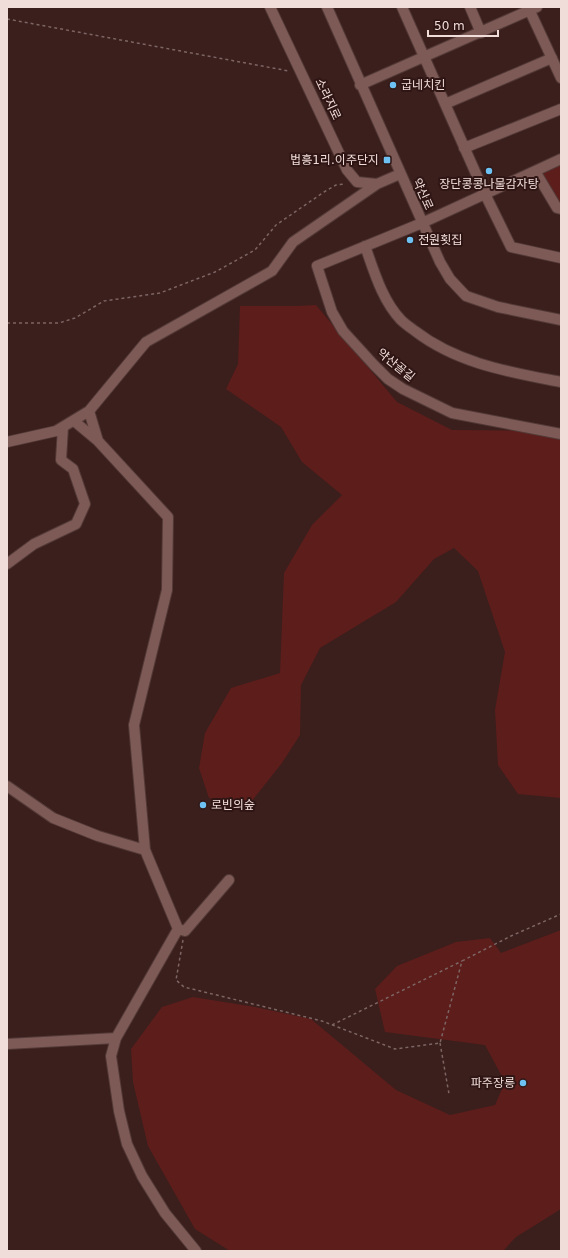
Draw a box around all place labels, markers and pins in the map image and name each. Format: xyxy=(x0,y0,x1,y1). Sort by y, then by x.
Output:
place label: 굽네치킨 xyxy=(401,78,445,92)
marker: 굽네치킨 xyxy=(388,80,398,90)
place label: 법흥1리.이주단지 xyxy=(290,153,379,167)
marker: 법흥1리.이주단지 xyxy=(382,155,392,165)
marker: 장단콩콩나물감자탕 xyxy=(484,166,494,176)
place label: 장단콩콩나물감자탕 xyxy=(439,177,539,191)
place label: 전원횟집 xyxy=(418,233,462,247)
marker: 전원횟집 xyxy=(405,235,415,245)
place label: 로빈의숲 xyxy=(211,798,255,812)
marker: 로빈의숲 xyxy=(198,800,208,810)
place label: 파주장릉 xyxy=(471,1076,515,1090)
marker: 파주장릉 xyxy=(518,1078,528,1088)

